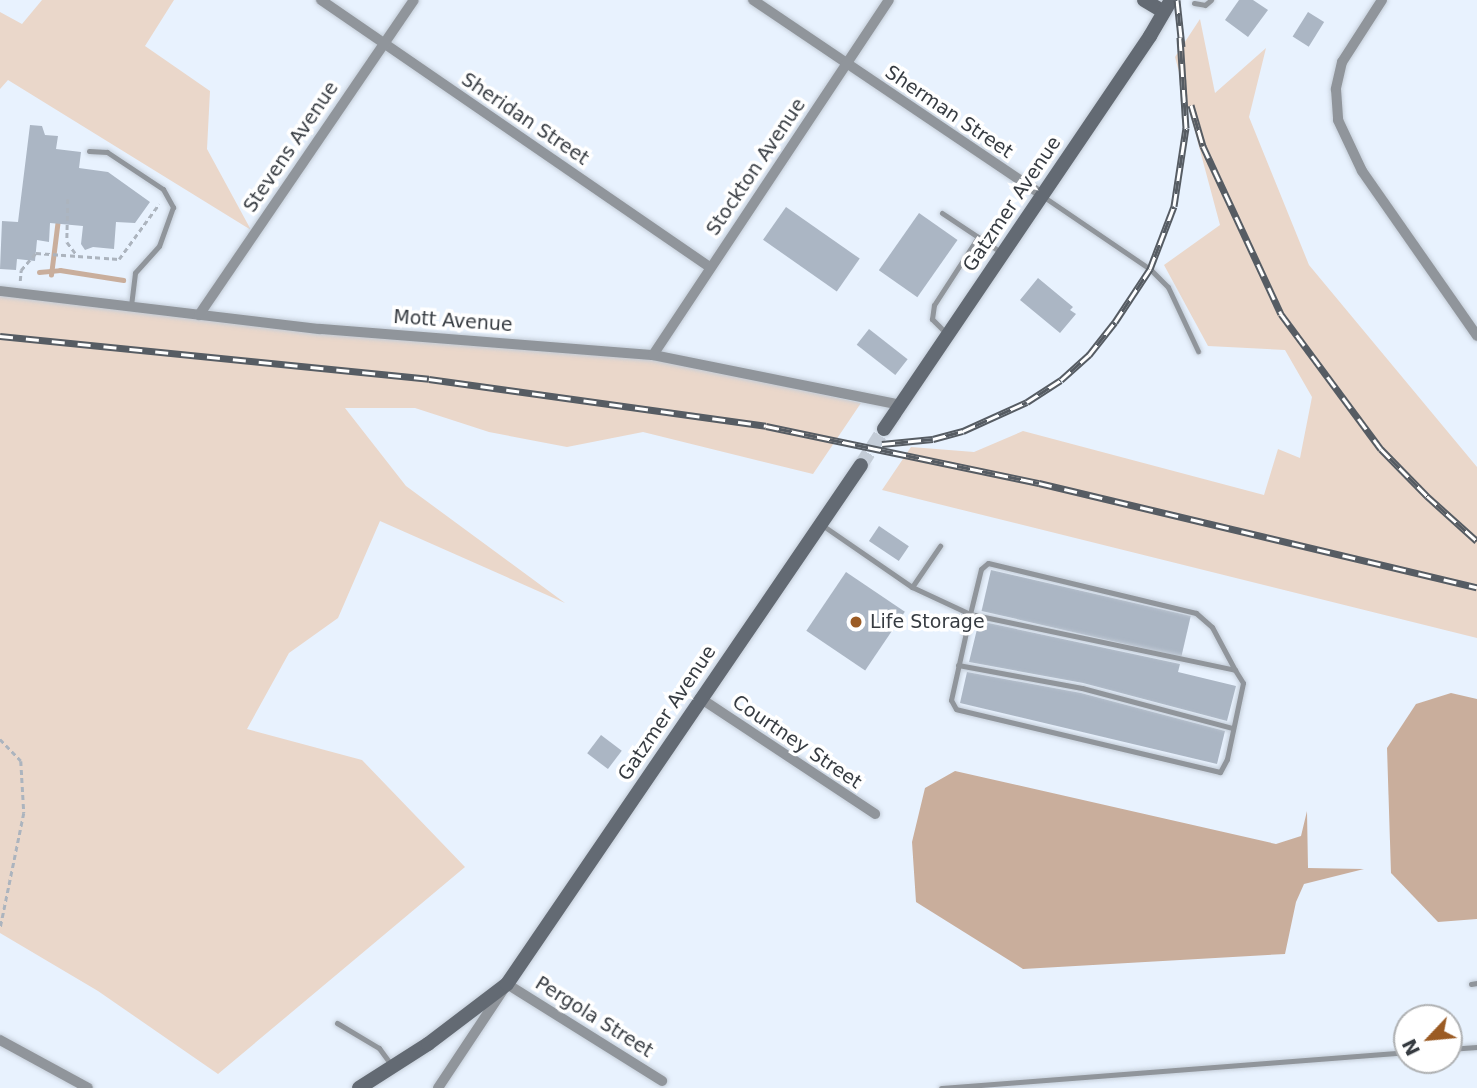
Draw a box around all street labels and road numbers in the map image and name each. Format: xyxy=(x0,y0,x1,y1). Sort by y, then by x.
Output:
street label: Sherman Street xyxy=(881,61,1017,163)
street label: Sheridan Street xyxy=(457,68,593,170)
street label: Stevens Avenue xyxy=(239,77,343,217)
street label: Stockton Avenue xyxy=(702,94,810,240)
street label: Gatzmer Avenue xyxy=(958,132,1066,276)
street label: Mott Avenue xyxy=(393,305,513,337)
street label: Gatzmer Avenue xyxy=(613,641,721,785)
street label: Courtney Street xyxy=(728,690,866,794)
street label: Pergola Street xyxy=(531,972,657,1062)

